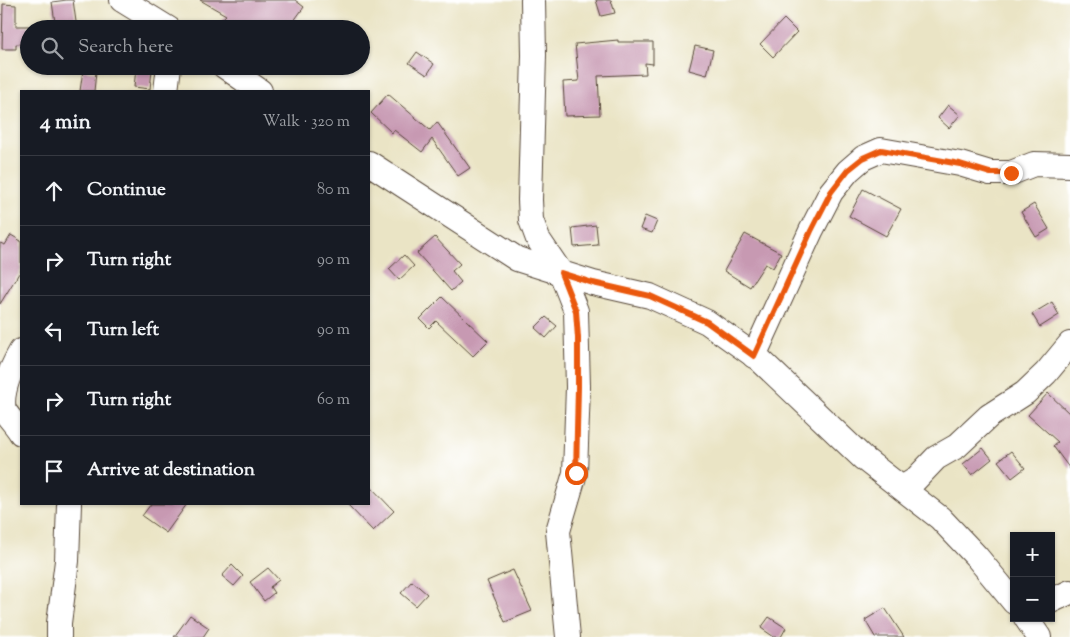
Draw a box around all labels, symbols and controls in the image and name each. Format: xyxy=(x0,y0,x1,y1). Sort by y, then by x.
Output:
search box xyxy=(20,20,370,75)
icon: search xyxy=(38,34,66,62)
text: Search here xyxy=(78,34,173,61)
text: 4 min xyxy=(40,108,91,138)
text: Walk · 320 m xyxy=(263,111,350,134)
route end xyxy=(1000,162,1023,185)
icon: ahead xyxy=(40,177,68,205)
text: Continue xyxy=(87,177,166,204)
text: 80 m xyxy=(317,179,350,202)
icon: right xyxy=(40,247,68,275)
text: Turn right xyxy=(87,247,171,274)
text: 90 m xyxy=(317,249,350,272)
icon: left xyxy=(40,317,68,345)
text: Turn left xyxy=(87,317,159,344)
text: 90 m xyxy=(317,319,350,342)
icon: right xyxy=(40,387,68,415)
text: Turn right xyxy=(87,387,171,414)
text: 60 m xyxy=(317,389,350,412)
icon: arrive xyxy=(40,457,68,485)
text: Arrive at destination xyxy=(87,457,255,484)
route start xyxy=(565,462,588,485)
map controls xyxy=(1010,532,1055,622)
button: + xyxy=(1010,532,1055,577)
button: − xyxy=(1010,577,1055,622)

